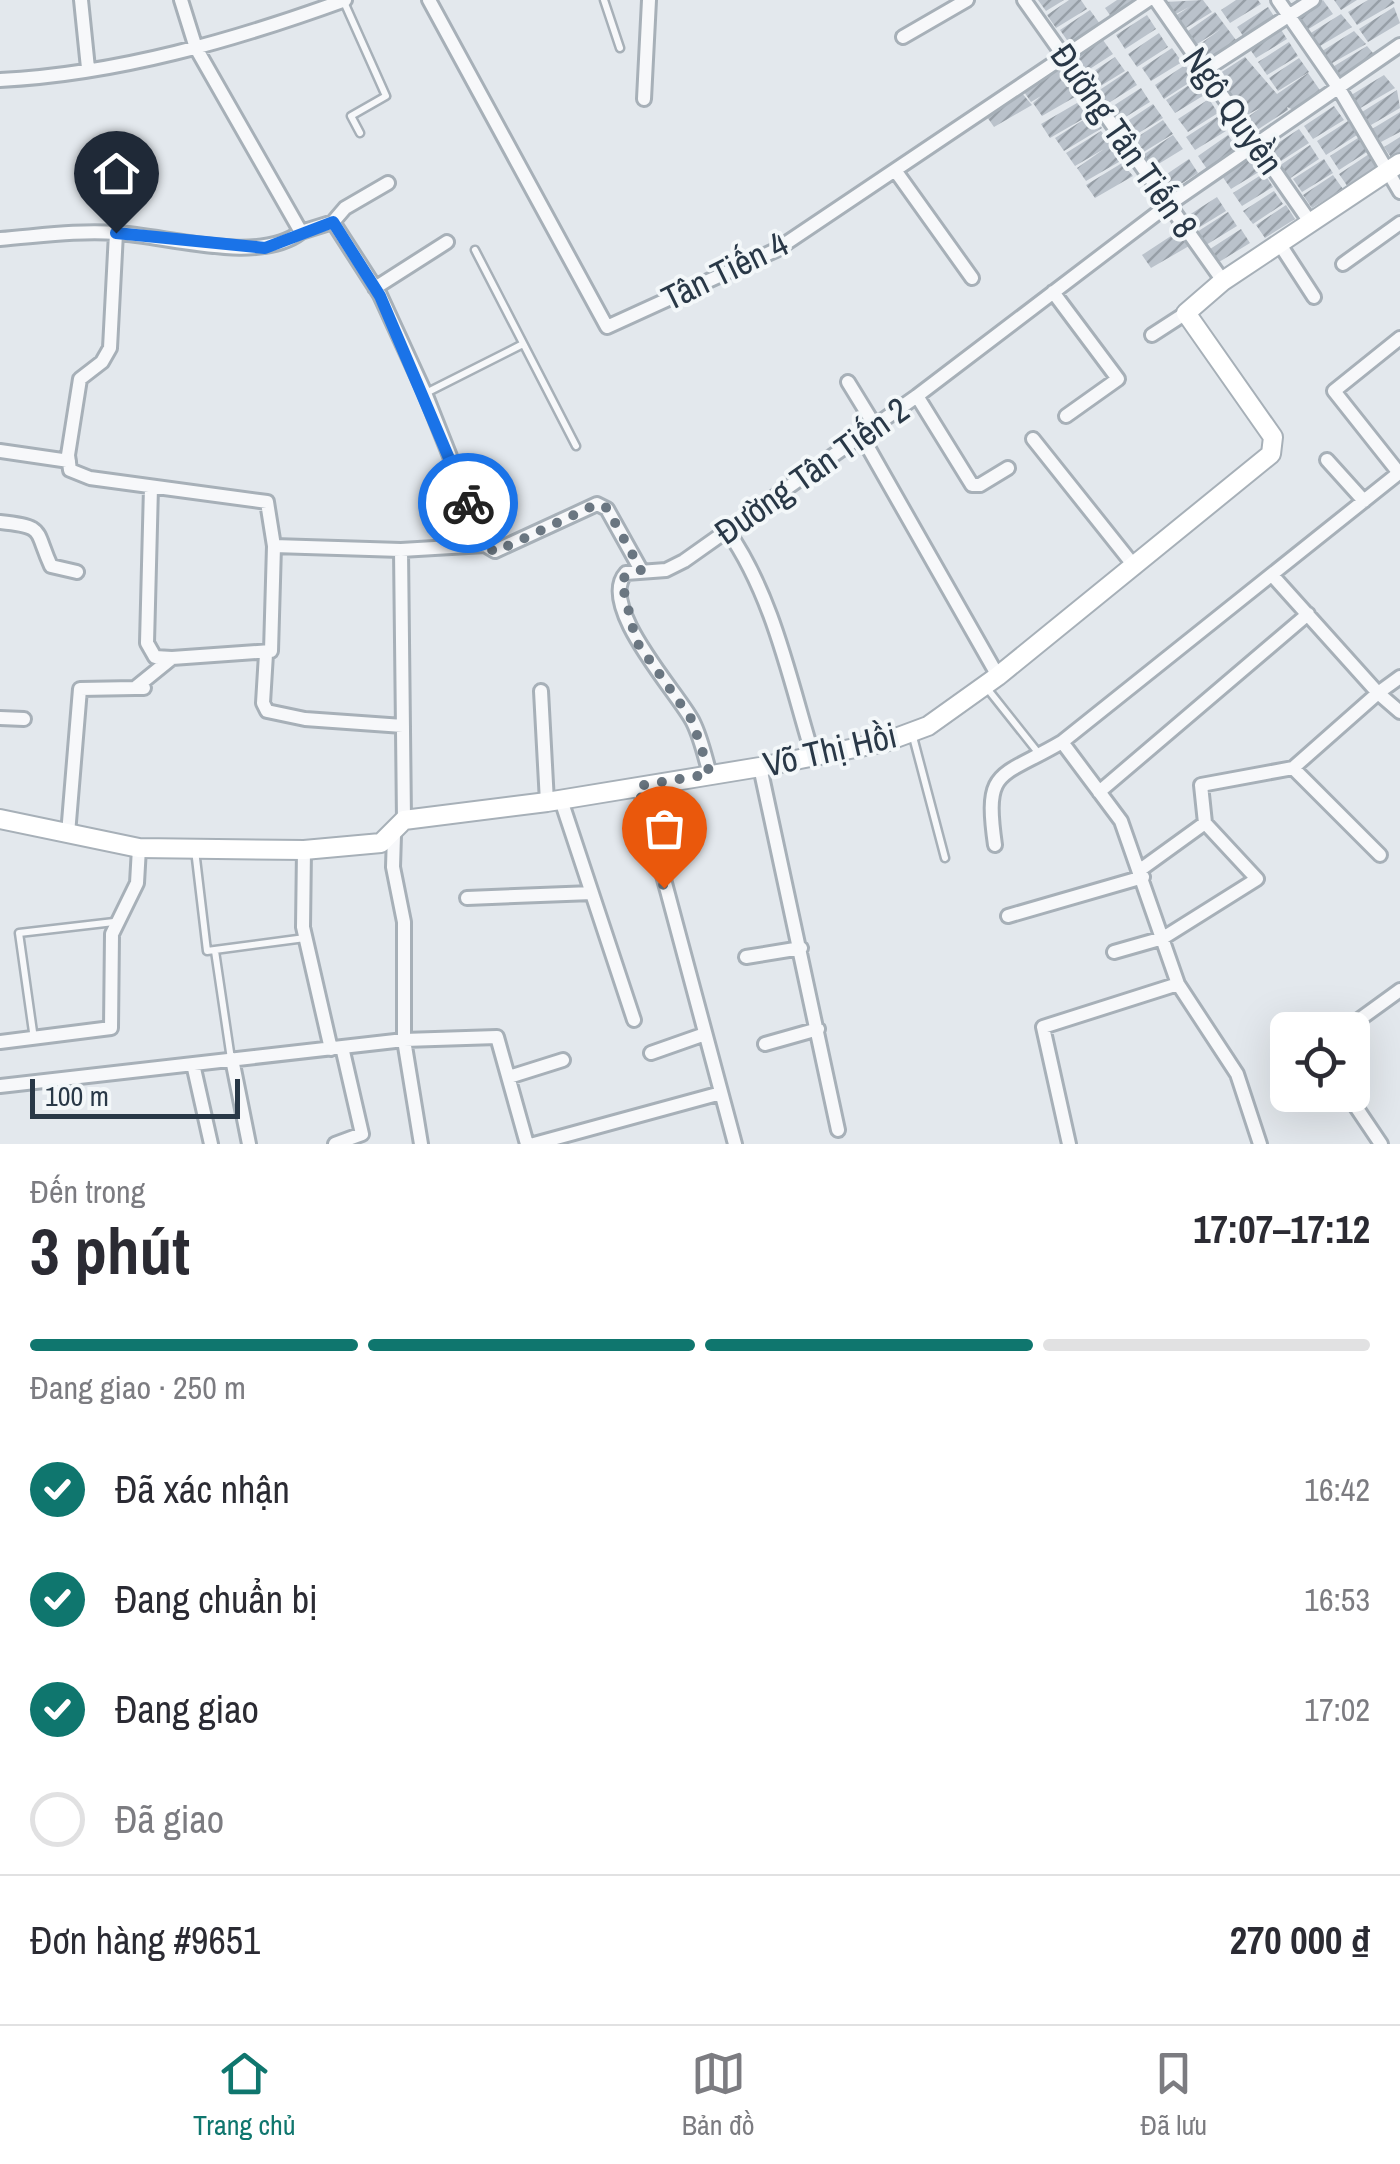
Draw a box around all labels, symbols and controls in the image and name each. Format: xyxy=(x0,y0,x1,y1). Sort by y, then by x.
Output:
street label: Đường Tân Tiến 8 xyxy=(1040,34,1209,247)
street label: Ngô Quyền xyxy=(1173,38,1294,184)
pin xyxy=(74,131,159,234)
icon: home xyxy=(89,146,144,201)
street label: Tân Tiến 4 xyxy=(654,220,796,321)
street label: Đường Tân Tiến 2 xyxy=(705,386,918,555)
courier xyxy=(418,453,518,553)
icon: bike xyxy=(441,476,496,531)
street label: Võ Thị Hồi xyxy=(759,711,901,788)
pin xyxy=(622,786,707,889)
icon: bag xyxy=(637,801,692,856)
map controls xyxy=(1270,1012,1370,1112)
button: locate xyxy=(1270,1012,1370,1112)
scale bar xyxy=(30,1074,240,1118)
text: 100 m xyxy=(45,1077,109,1115)
text: Đến trong xyxy=(30,1170,145,1213)
text: 17:07–17:12 xyxy=(1193,1204,1370,1255)
text: 3 phút xyxy=(30,1207,190,1294)
text: Đang giao · 250 m xyxy=(30,1366,246,1409)
icon: check xyxy=(30,1462,85,1517)
text: Đã xác nhận xyxy=(115,1464,290,1515)
text: 16:42 xyxy=(1304,1468,1370,1511)
icon: check xyxy=(30,1572,85,1627)
text: Đang chuẩn bị xyxy=(115,1574,318,1625)
text: 16:53 xyxy=(1304,1578,1370,1621)
icon: check xyxy=(30,1682,85,1737)
text: Đang giao xyxy=(115,1684,259,1735)
text: 17:02 xyxy=(1304,1688,1370,1731)
text: Đã giao xyxy=(115,1794,224,1845)
text: Đơn hàng #9651 xyxy=(30,1915,260,1966)
text: 270 000 ₫ xyxy=(1230,1915,1370,1966)
tab: Trang chủ xyxy=(193,2046,296,2144)
tab: Bản đồ xyxy=(682,2046,754,2144)
tab: Đã lưu xyxy=(1141,2046,1207,2144)

